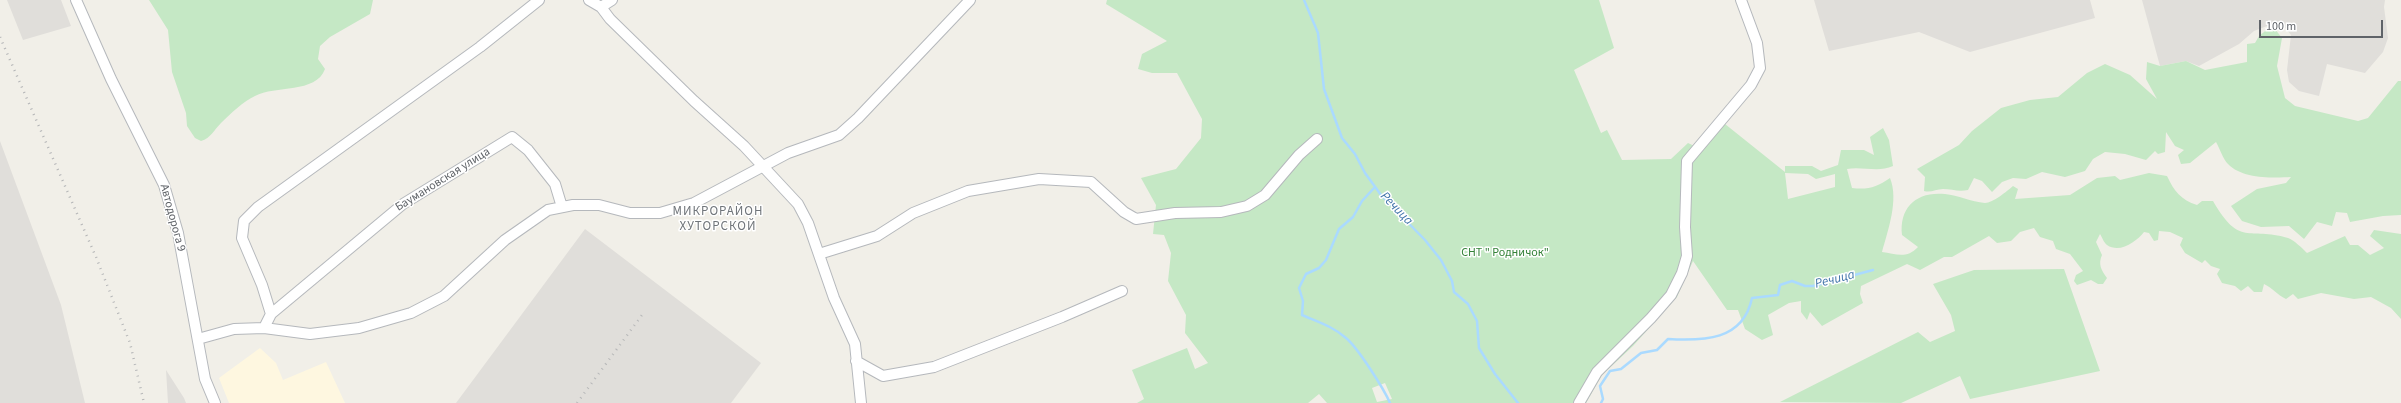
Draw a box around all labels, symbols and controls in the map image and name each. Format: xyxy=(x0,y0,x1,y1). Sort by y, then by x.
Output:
scale bar xyxy=(2261,12,2385,38)
text: 100 m xyxy=(2266,18,2296,35)
street label: Баумановская улица xyxy=(393,145,493,215)
street label: Автодорога 9 xyxy=(156,183,188,253)
water label: Речица xyxy=(1376,189,1416,229)
district label: МИКРОРАЙОН ХУТОРСКОЙ xyxy=(673,204,763,235)
park label: СНТ " Родничок" xyxy=(1461,246,1549,260)
water label: Речица xyxy=(1813,268,1857,292)

